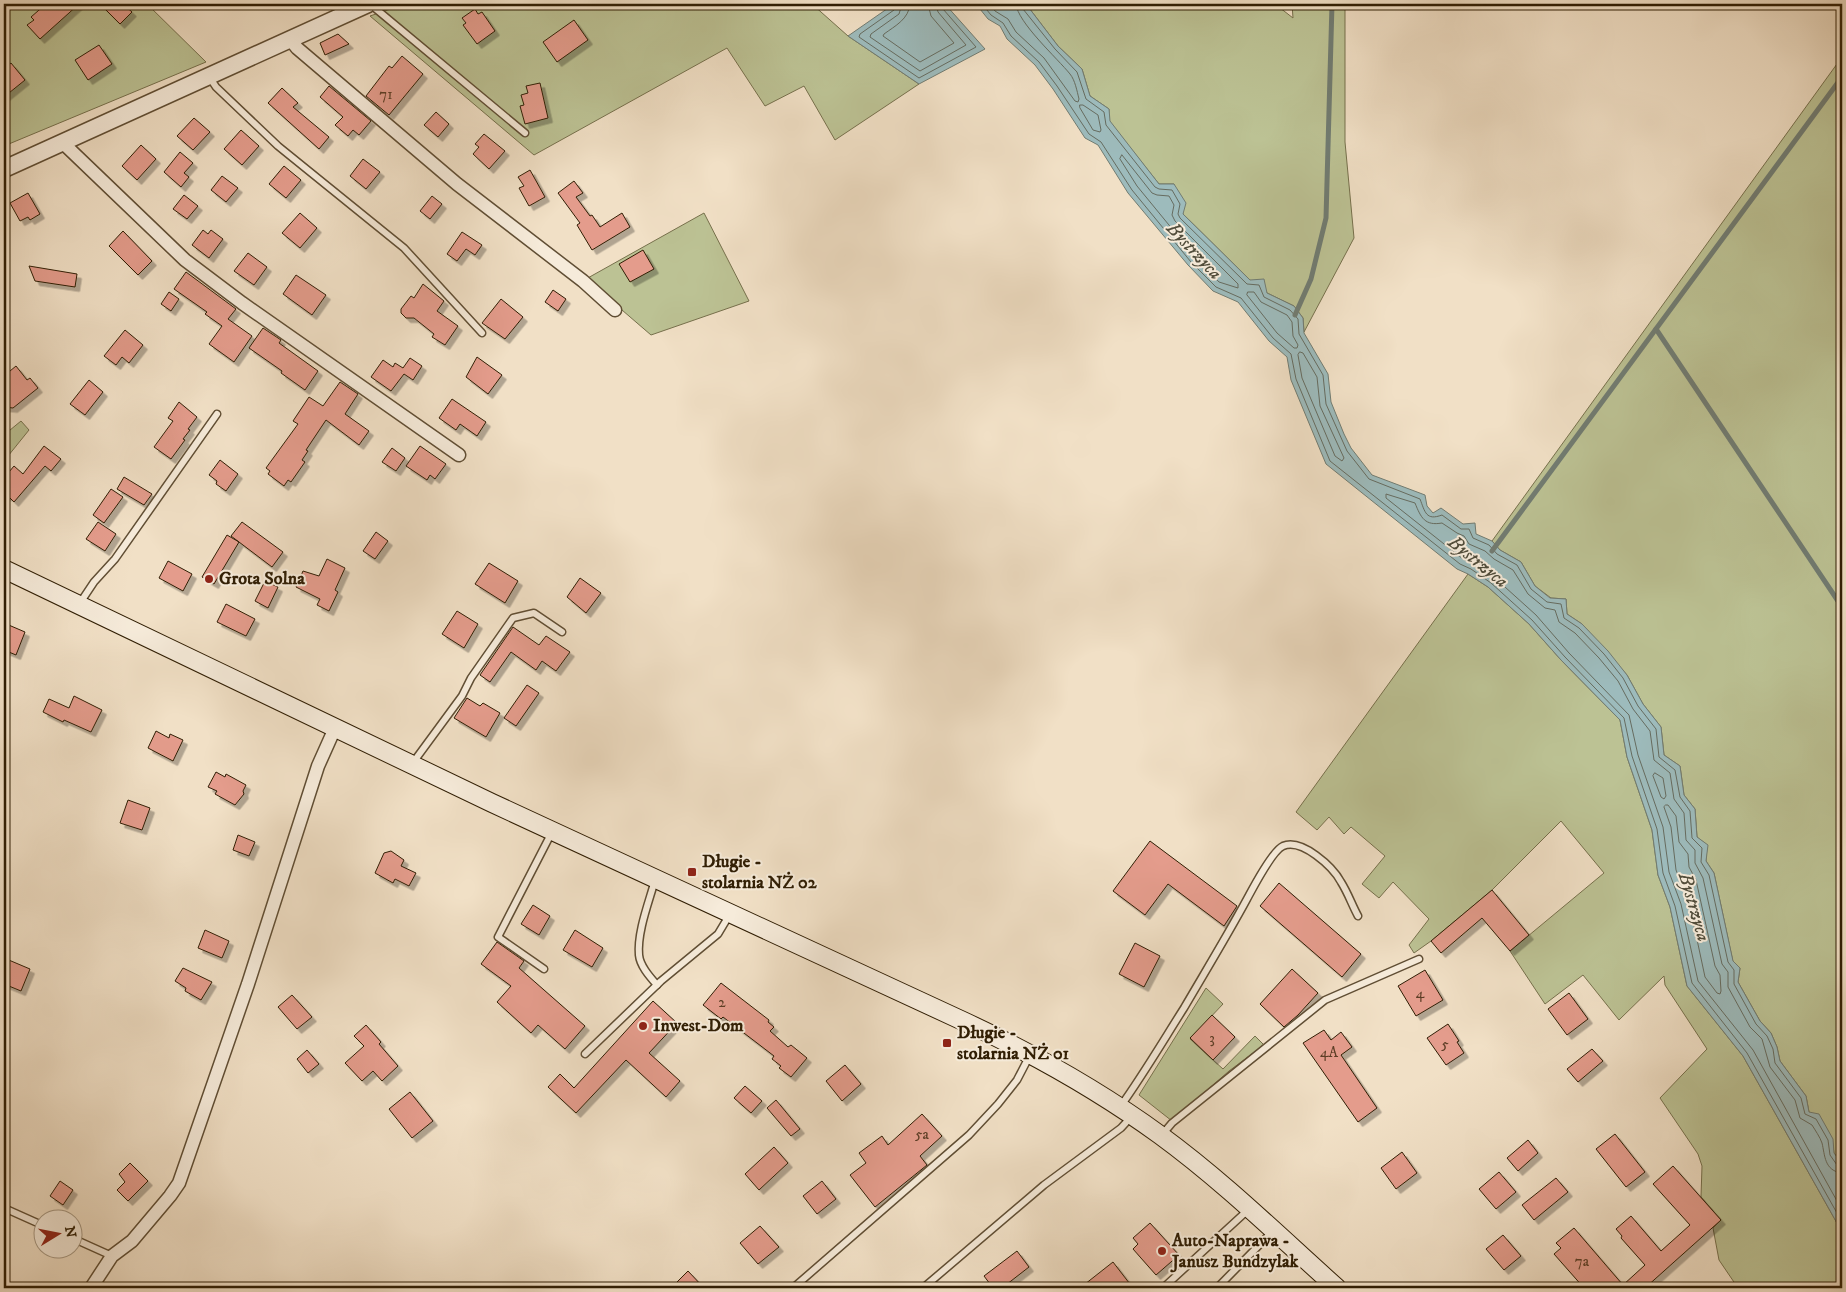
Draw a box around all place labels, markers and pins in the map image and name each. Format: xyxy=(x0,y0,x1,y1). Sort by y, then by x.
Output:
place label: Grota Solna xyxy=(219,568,305,590)
marker: Grota Solna xyxy=(203,573,215,585)
place label: Długie - stolarnia NŻ 02 xyxy=(702,851,818,894)
marker: Długie - stolarnia NŻ 02 xyxy=(686,866,698,878)
place label: Inwest-Dom xyxy=(653,1015,744,1037)
marker: Inwest-Dom xyxy=(637,1020,649,1032)
place label: Długie - stolarnia NŻ 01 xyxy=(957,1022,1070,1065)
marker: Długie - stolarnia NŻ 01 xyxy=(941,1037,953,1049)
place label: Auto-Naprawa - Janusz Bundzylak xyxy=(1170,1230,1300,1273)
marker: Auto-Naprawa - Janusz Bundzylak xyxy=(1156,1245,1168,1257)

